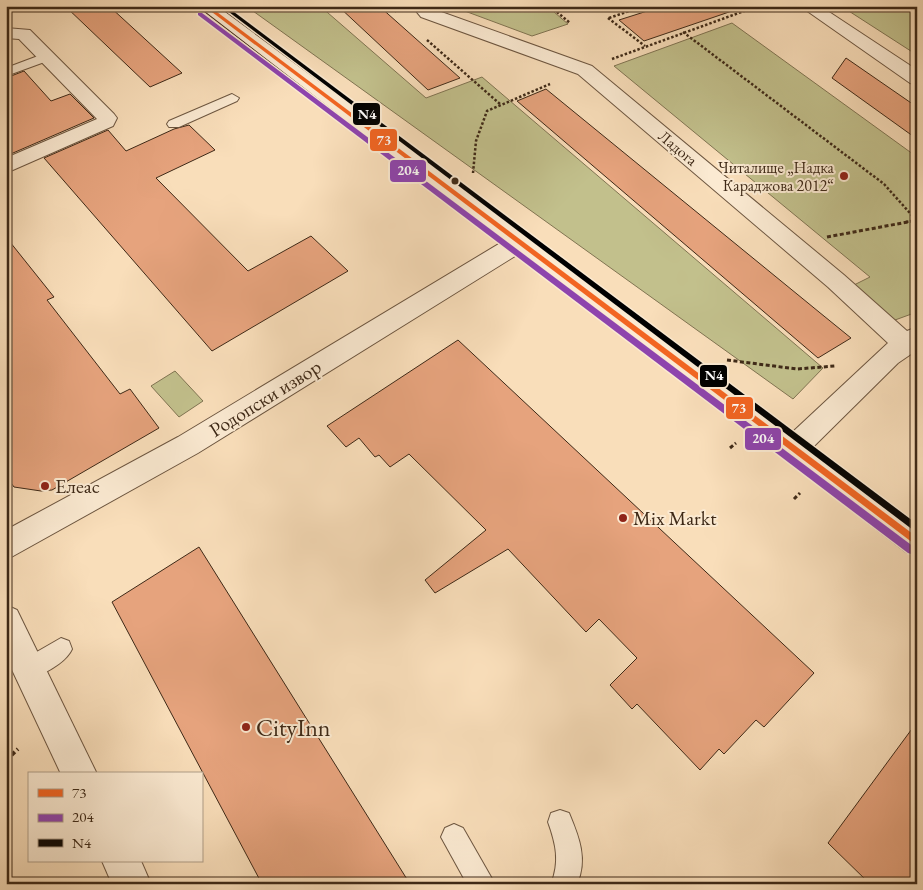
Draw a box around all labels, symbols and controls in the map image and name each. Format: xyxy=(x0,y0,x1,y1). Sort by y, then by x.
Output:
line badge: N4 xyxy=(352,102,381,126)
text: N4 xyxy=(358,105,377,123)
street label: Ладога xyxy=(654,125,702,171)
line badge: 73 xyxy=(369,128,398,152)
text: 73 xyxy=(377,131,391,149)
place label: Читалище „Надка Караджова 2012“ xyxy=(718,157,835,196)
line badge: 204 xyxy=(389,159,427,183)
text: 204 xyxy=(397,161,420,179)
marker: Читалище „Надка Караджова 2012“ xyxy=(838,170,850,182)
unlabelled marker xyxy=(450,176,460,186)
street label: Родопски извор xyxy=(204,353,326,443)
line badge: N4 xyxy=(699,364,728,388)
text: N4 xyxy=(705,366,724,384)
line badge: 73 xyxy=(725,396,754,420)
text: 73 xyxy=(732,399,746,417)
line badge: 204 xyxy=(744,427,782,451)
text: 204 xyxy=(752,429,775,447)
place label: Елеас xyxy=(55,473,100,499)
marker: Елеас xyxy=(39,480,51,492)
place label: Mix Markt xyxy=(633,505,717,531)
marker: Mix Markt xyxy=(617,512,629,524)
place label: CityInn xyxy=(256,712,331,743)
marker: CityInn xyxy=(240,721,252,733)
legend xyxy=(28,772,202,862)
text: 73 xyxy=(72,783,86,802)
text: 204 xyxy=(72,807,94,826)
text: N4 xyxy=(72,833,92,852)

